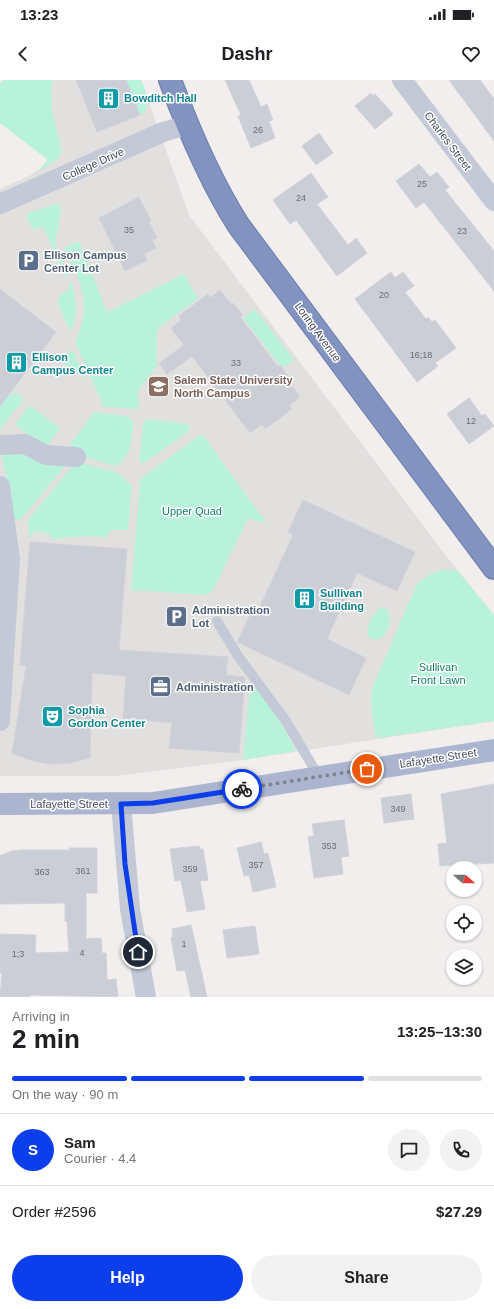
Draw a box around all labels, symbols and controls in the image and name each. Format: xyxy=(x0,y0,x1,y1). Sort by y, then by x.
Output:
text: 13:23 xyxy=(20,6,58,23)
icon: back xyxy=(12,43,34,65)
icon: heart xyxy=(460,43,482,65)
text: Dashr xyxy=(221,44,273,64)
building icon: Bowditch Hall xyxy=(95,85,121,111)
place label: Bowditch Hall xyxy=(124,92,197,104)
street label: Charles Street xyxy=(422,109,474,173)
house number: 26 xyxy=(253,125,263,135)
street label: College Drive xyxy=(60,145,126,183)
house number: 25 xyxy=(417,179,427,189)
house number: 24 xyxy=(296,193,306,203)
house number: 35 xyxy=(124,225,134,235)
house number: 23 xyxy=(457,226,467,236)
parking icon: Ellison Campus Center Lot xyxy=(16,248,42,274)
place label: Ellison Campus Center Lot xyxy=(44,249,127,274)
house number: 20 xyxy=(379,290,389,300)
street label: Loring Avenue xyxy=(293,300,343,364)
building icon: Ellison Campus Center xyxy=(3,350,29,376)
house number: 16;18 xyxy=(410,350,432,360)
place label: Ellison Campus Center xyxy=(32,351,114,376)
house number: 33 xyxy=(231,358,241,368)
school or university icon: Salem State University North Campus xyxy=(146,373,172,399)
place label: Salem State University North Campus xyxy=(174,374,293,399)
house number: 12 xyxy=(466,416,476,426)
park label: Upper Quad xyxy=(162,505,222,517)
building icon: Sullivan Building xyxy=(291,586,317,612)
place label: Sullivan Building xyxy=(320,587,364,612)
parking icon: Administration Lot xyxy=(163,603,189,629)
place label: Administration Lot xyxy=(192,604,270,629)
park label: Sullivan Front Lawn xyxy=(410,661,466,686)
office icon: Administration xyxy=(147,674,173,700)
place label: Administration xyxy=(176,681,254,693)
theatre icon: Sophia Gordon Center xyxy=(39,703,65,729)
place label: Sophia Gordon Center xyxy=(68,704,146,729)
street label: Lafayette Street xyxy=(399,746,477,770)
pin xyxy=(350,752,384,786)
icon: bag xyxy=(356,758,378,780)
courier xyxy=(222,769,262,809)
icon: bike xyxy=(231,778,253,800)
street label: Lafayette Street xyxy=(30,798,108,810)
house number: 349 xyxy=(390,804,406,814)
house number: 353 xyxy=(321,841,337,851)
house number: 357 xyxy=(248,860,264,870)
north arrow xyxy=(446,861,482,897)
map controls xyxy=(446,861,482,985)
house number: 359 xyxy=(182,864,198,874)
house number: 361 xyxy=(75,866,91,876)
house number: 363 xyxy=(34,867,50,877)
button: locate xyxy=(446,905,482,941)
pin xyxy=(121,935,155,969)
house number: 1 xyxy=(181,939,187,949)
icon: home xyxy=(127,941,149,963)
house number: 4 xyxy=(79,948,85,958)
house number: 1;3 xyxy=(12,949,24,959)
button: layers xyxy=(446,949,482,985)
text: Arriving in xyxy=(12,1009,70,1024)
text: 13:25–13:30 xyxy=(397,1023,482,1040)
text: 2 min xyxy=(12,1024,80,1054)
text: On the way · 90 m xyxy=(12,1087,118,1102)
button: chat xyxy=(388,1129,430,1171)
button: phone xyxy=(440,1129,482,1171)
text: Sam xyxy=(64,1134,96,1151)
text: S xyxy=(28,1141,38,1158)
text: Courier · 4.4 xyxy=(64,1151,136,1166)
text: Order #2596 xyxy=(12,1203,96,1220)
text: $27.29 xyxy=(436,1203,482,1220)
button: Help xyxy=(12,1255,243,1301)
button: Share xyxy=(251,1255,482,1301)

